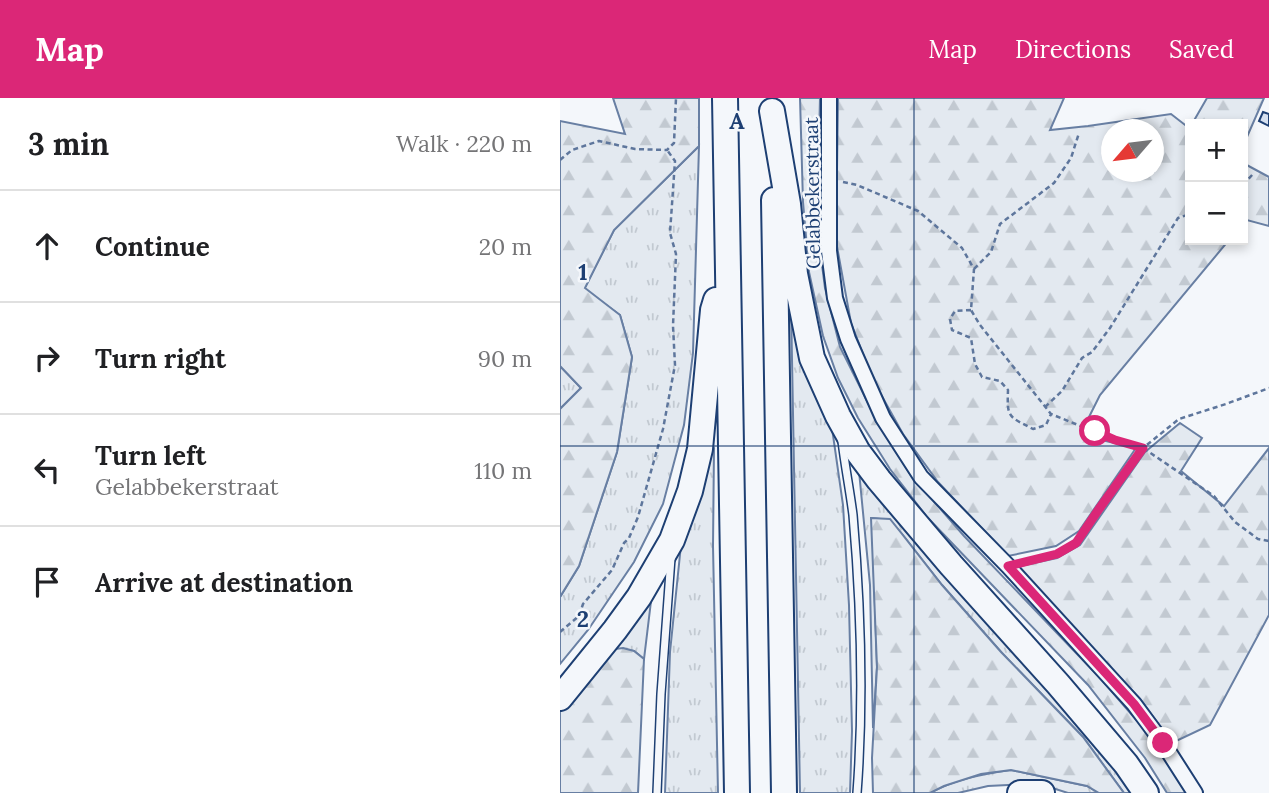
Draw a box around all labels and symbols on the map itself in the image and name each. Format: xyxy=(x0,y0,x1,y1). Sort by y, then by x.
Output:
text: A xyxy=(729,106,745,135)
street label: Gelabbekerstraat xyxy=(799,116,825,269)
north arrow xyxy=(1101,119,1164,182)
text: 1 xyxy=(578,257,588,286)
route start xyxy=(1079,415,1110,446)
text: 2 xyxy=(577,604,589,633)
route end xyxy=(1147,727,1178,758)

